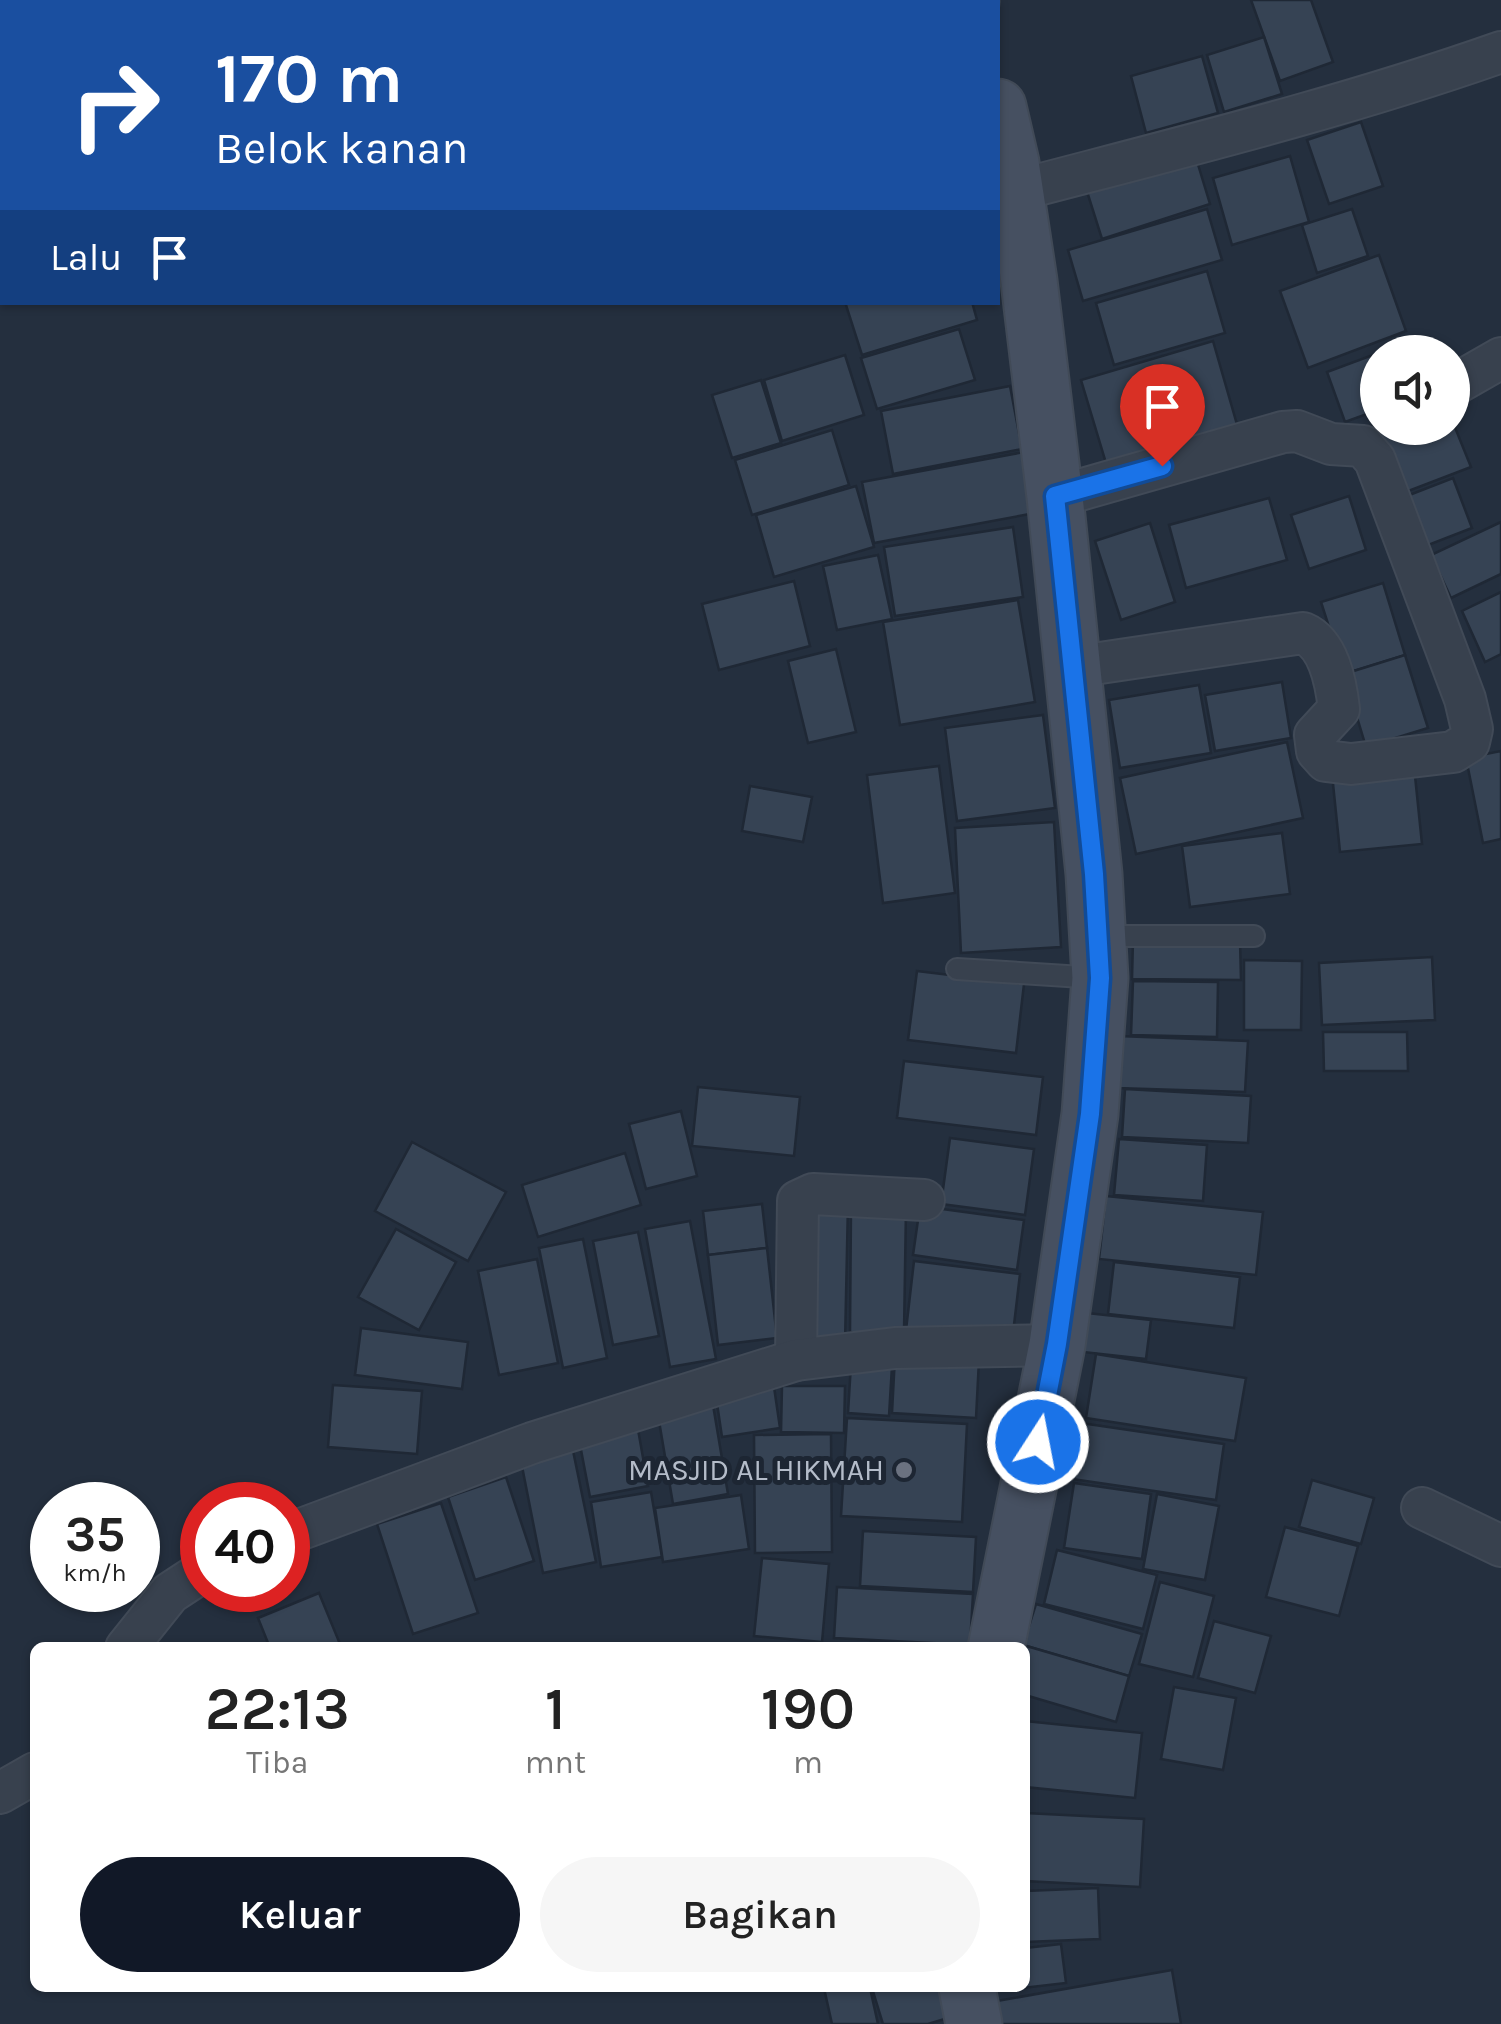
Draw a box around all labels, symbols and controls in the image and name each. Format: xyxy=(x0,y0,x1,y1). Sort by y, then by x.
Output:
text: 170 m xyxy=(215,38,403,120)
icon: right xyxy=(50,40,180,170)
text: Belok kanan xyxy=(215,122,469,174)
icon: arrive xyxy=(142,230,197,285)
text: Lalu xyxy=(50,235,122,280)
map controls xyxy=(1360,335,1470,445)
button: sound xyxy=(1360,335,1470,445)
pin xyxy=(1120,364,1205,467)
icon: arrive xyxy=(1135,379,1190,434)
position arrow xyxy=(986,1390,1090,1494)
place label: MASJID AL HIKMAH xyxy=(628,1452,884,1488)
marker: MASJID AL HIKMAH xyxy=(893,1459,915,1481)
speed limit sign: 40 xyxy=(180,1482,310,1612)
text: 35 xyxy=(65,1505,125,1564)
text: km/h xyxy=(63,1558,127,1587)
text: 22:13 xyxy=(205,1674,350,1744)
text: 1 xyxy=(545,1674,566,1744)
text: 190 xyxy=(761,1674,855,1744)
text: Tiba xyxy=(246,1744,308,1781)
text: mnt xyxy=(525,1744,586,1781)
text: m xyxy=(793,1744,823,1781)
button: Keluar xyxy=(80,1857,520,1972)
button: Bagikan xyxy=(540,1857,980,1972)

